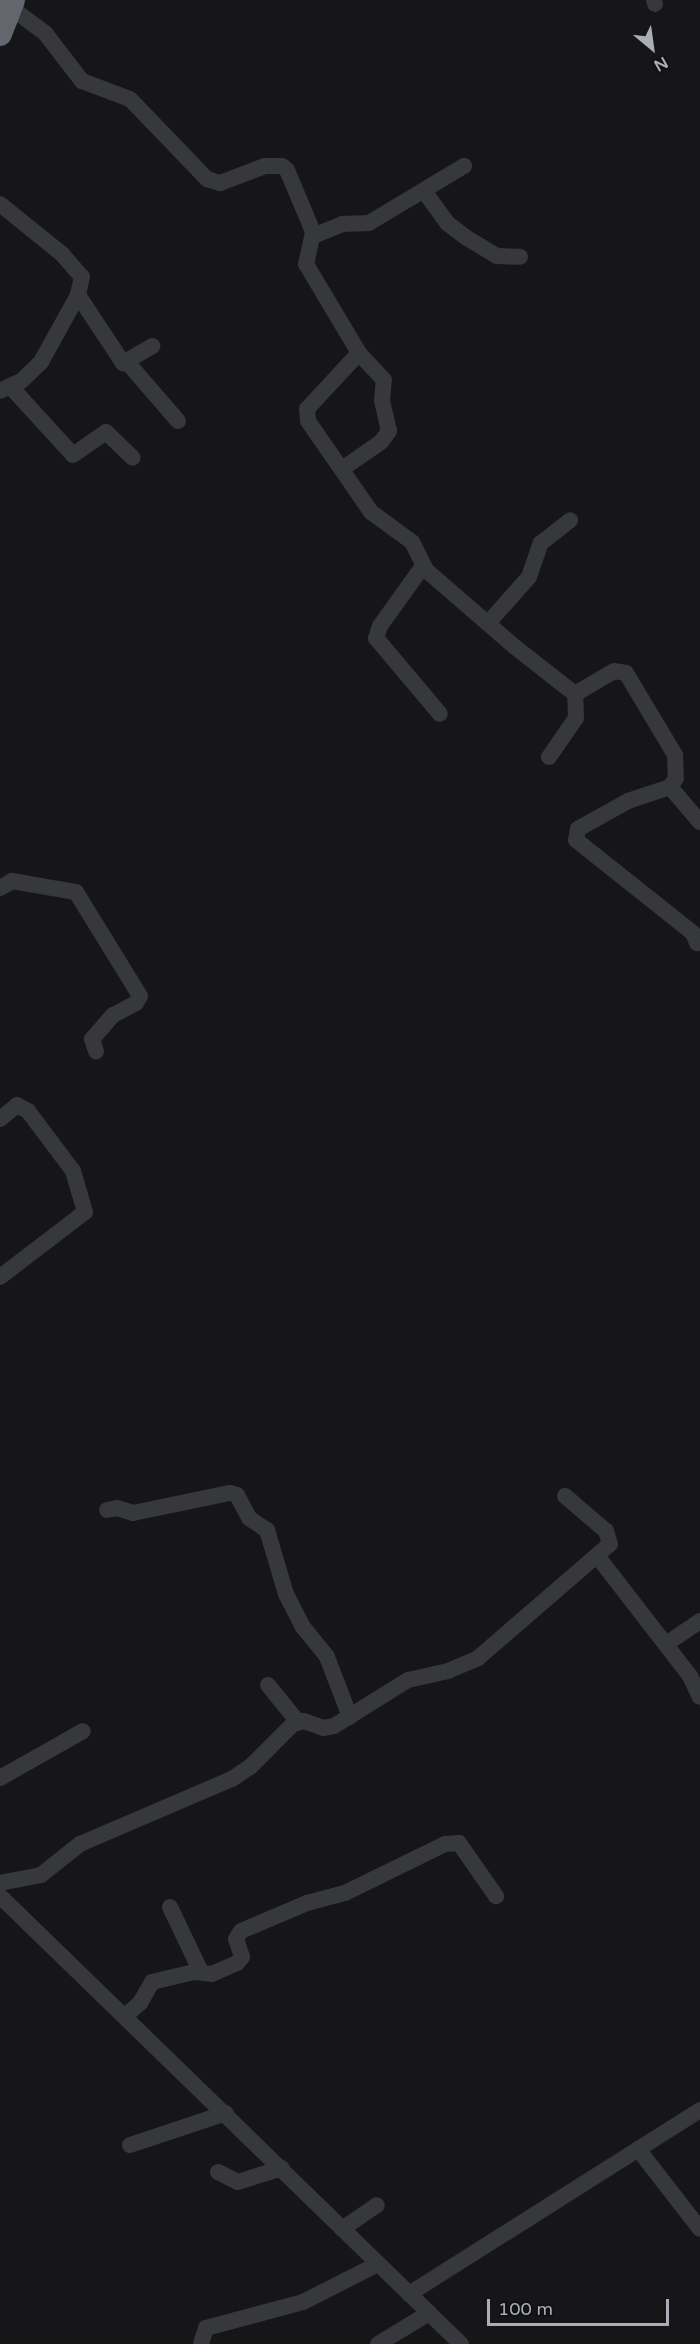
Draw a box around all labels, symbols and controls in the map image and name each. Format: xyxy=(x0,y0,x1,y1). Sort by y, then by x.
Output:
north arrow xyxy=(622,18,682,78)
text: N xyxy=(650,52,671,76)
scale bar xyxy=(490,2287,672,2325)
text: 100 m xyxy=(498,2298,553,2320)

